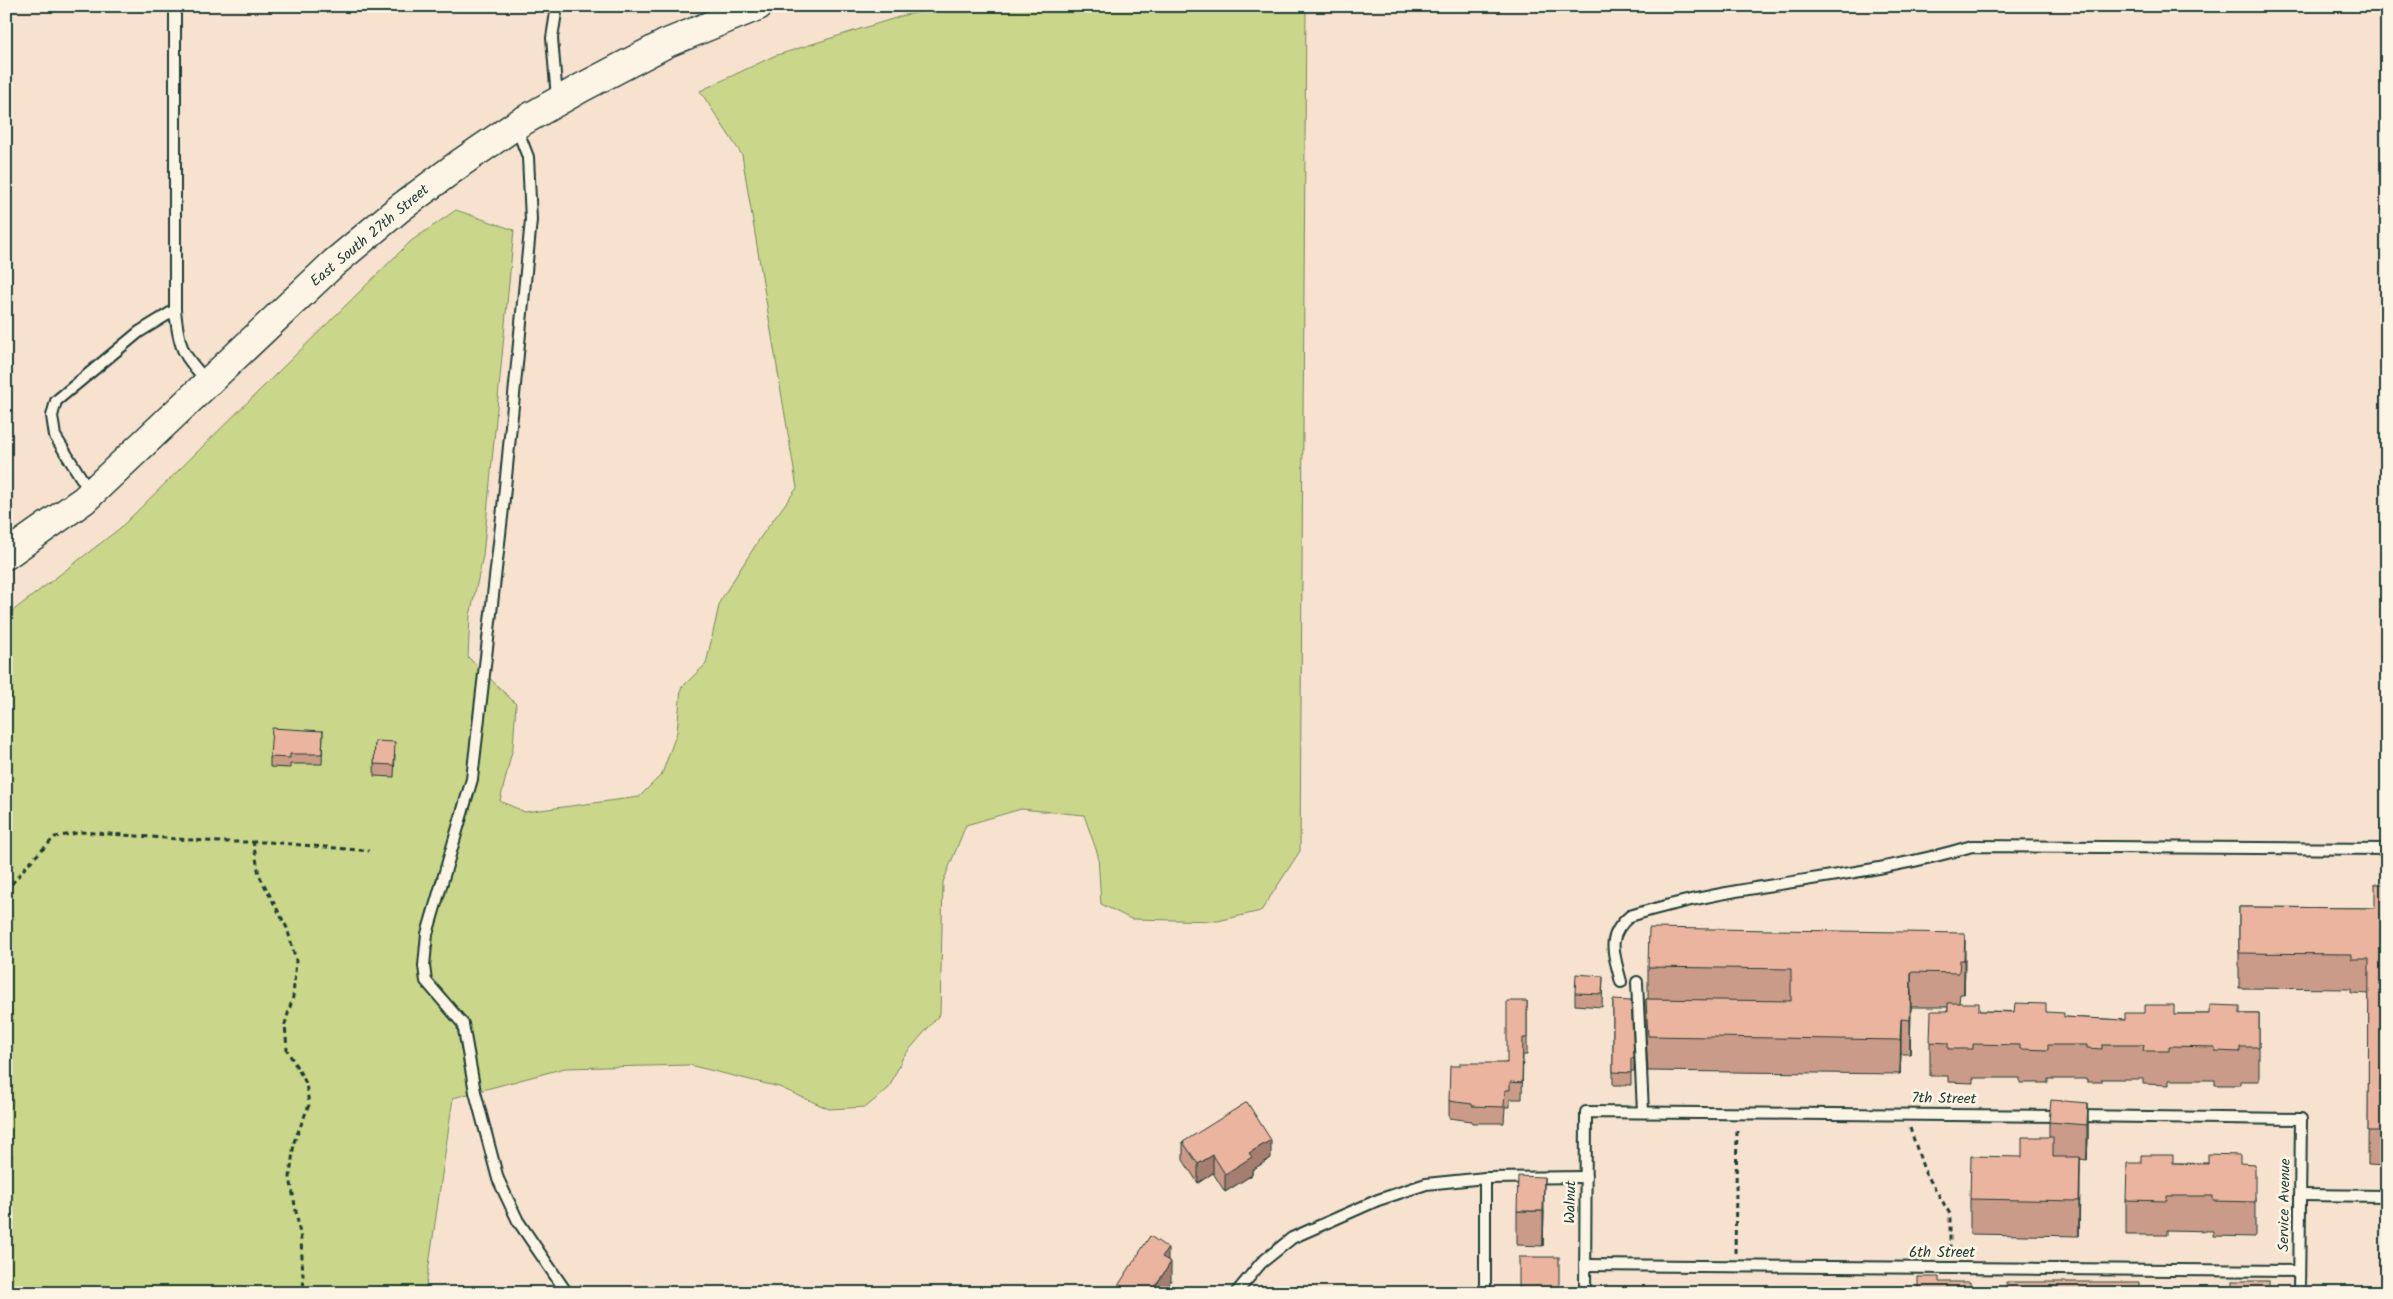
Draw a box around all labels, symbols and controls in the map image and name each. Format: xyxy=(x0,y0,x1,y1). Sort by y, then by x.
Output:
street label: East South 27th Street xyxy=(305,179,435,293)
street label: 7th Street xyxy=(1911,1086,1977,1112)
street label: Service Avenue xyxy=(2272,1158,2298,1252)
street label: Walnut xyxy=(1559,1180,1583,1224)
street label: 6th Street xyxy=(1909,1241,1975,1265)

